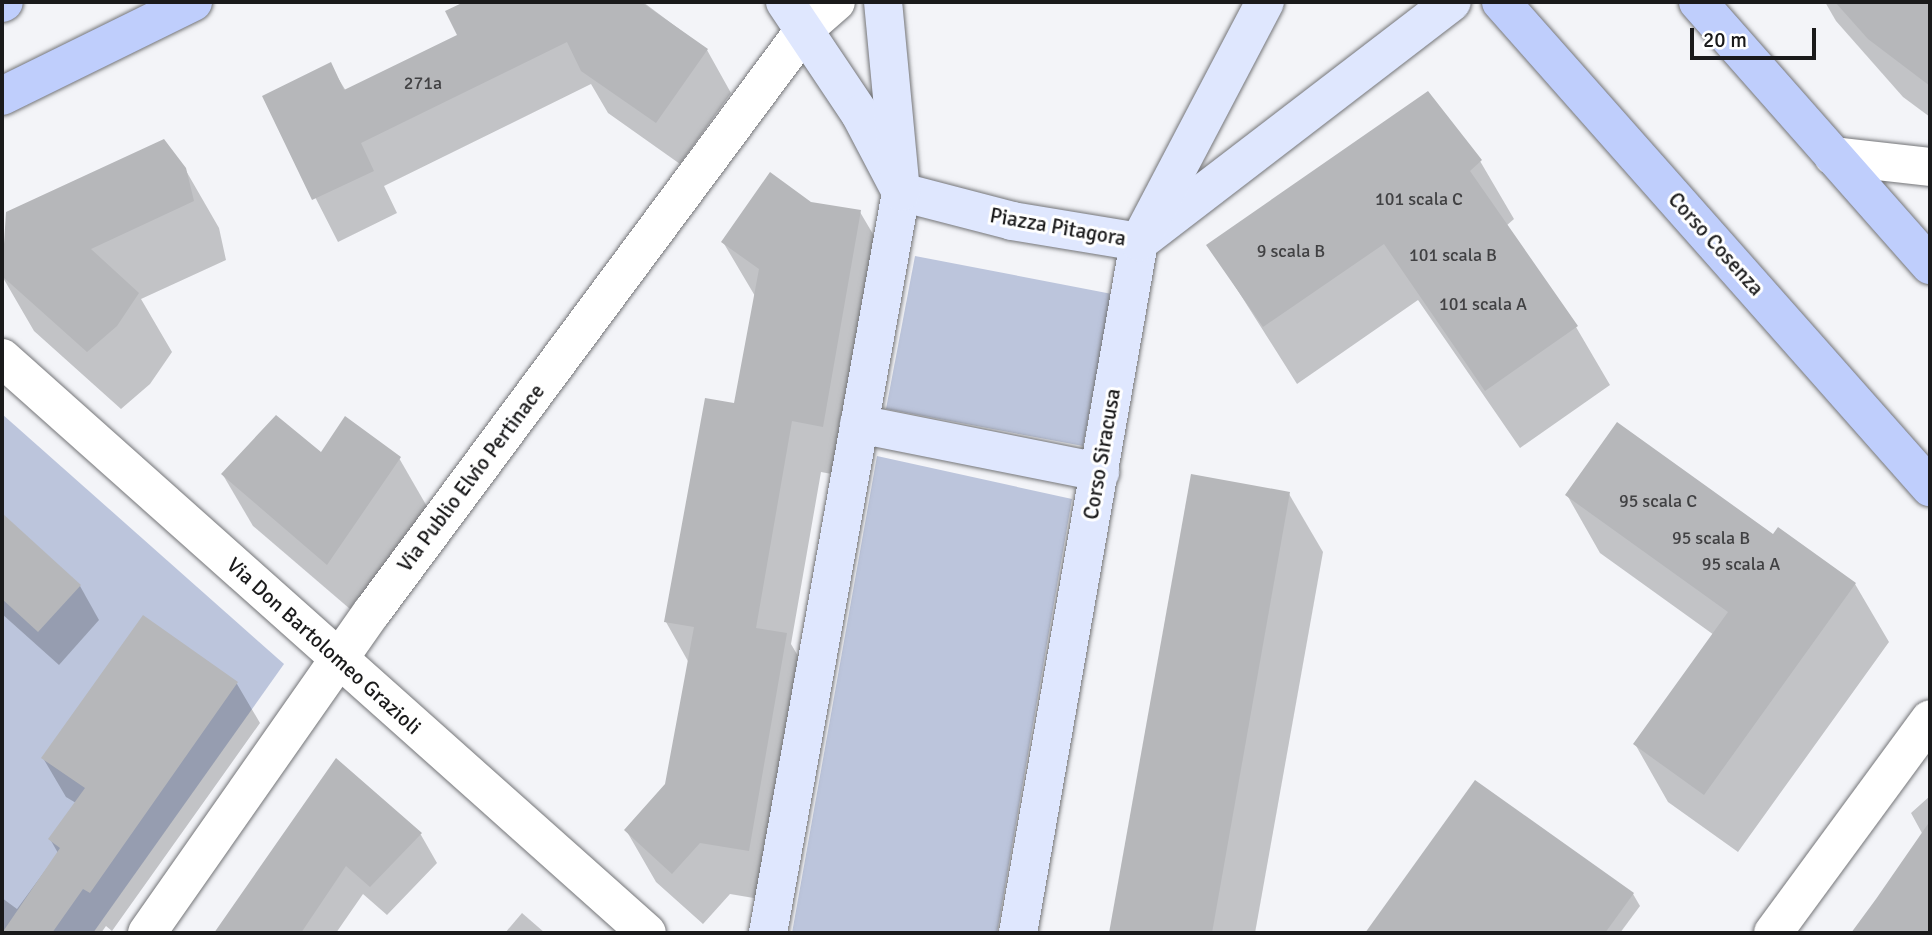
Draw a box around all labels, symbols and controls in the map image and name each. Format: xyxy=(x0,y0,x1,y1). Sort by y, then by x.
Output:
scale bar xyxy=(1694,14,1820,58)
text: 20 m xyxy=(1703,27,1747,53)
house number: 271a xyxy=(404,72,442,94)
street label: Corso Cosenza xyxy=(1663,187,1769,301)
house number: 101 scala C xyxy=(1375,188,1463,210)
street label: Piazza Pitagora xyxy=(988,203,1128,251)
house number: 9 scala B xyxy=(1257,240,1325,262)
house number: 101 scala B xyxy=(1409,244,1497,266)
house number: 101 scala A xyxy=(1439,293,1527,315)
street label: Via Publio Elvio Pertinace xyxy=(392,379,550,577)
street label: Corso Siracusa xyxy=(1078,387,1126,521)
house number: 95 scala C xyxy=(1619,490,1697,512)
house number: 95 scala B xyxy=(1672,527,1750,549)
street label: Via Don Bartolomeo Grazioli xyxy=(222,552,426,740)
house number: 95 scala A xyxy=(1702,553,1780,575)

